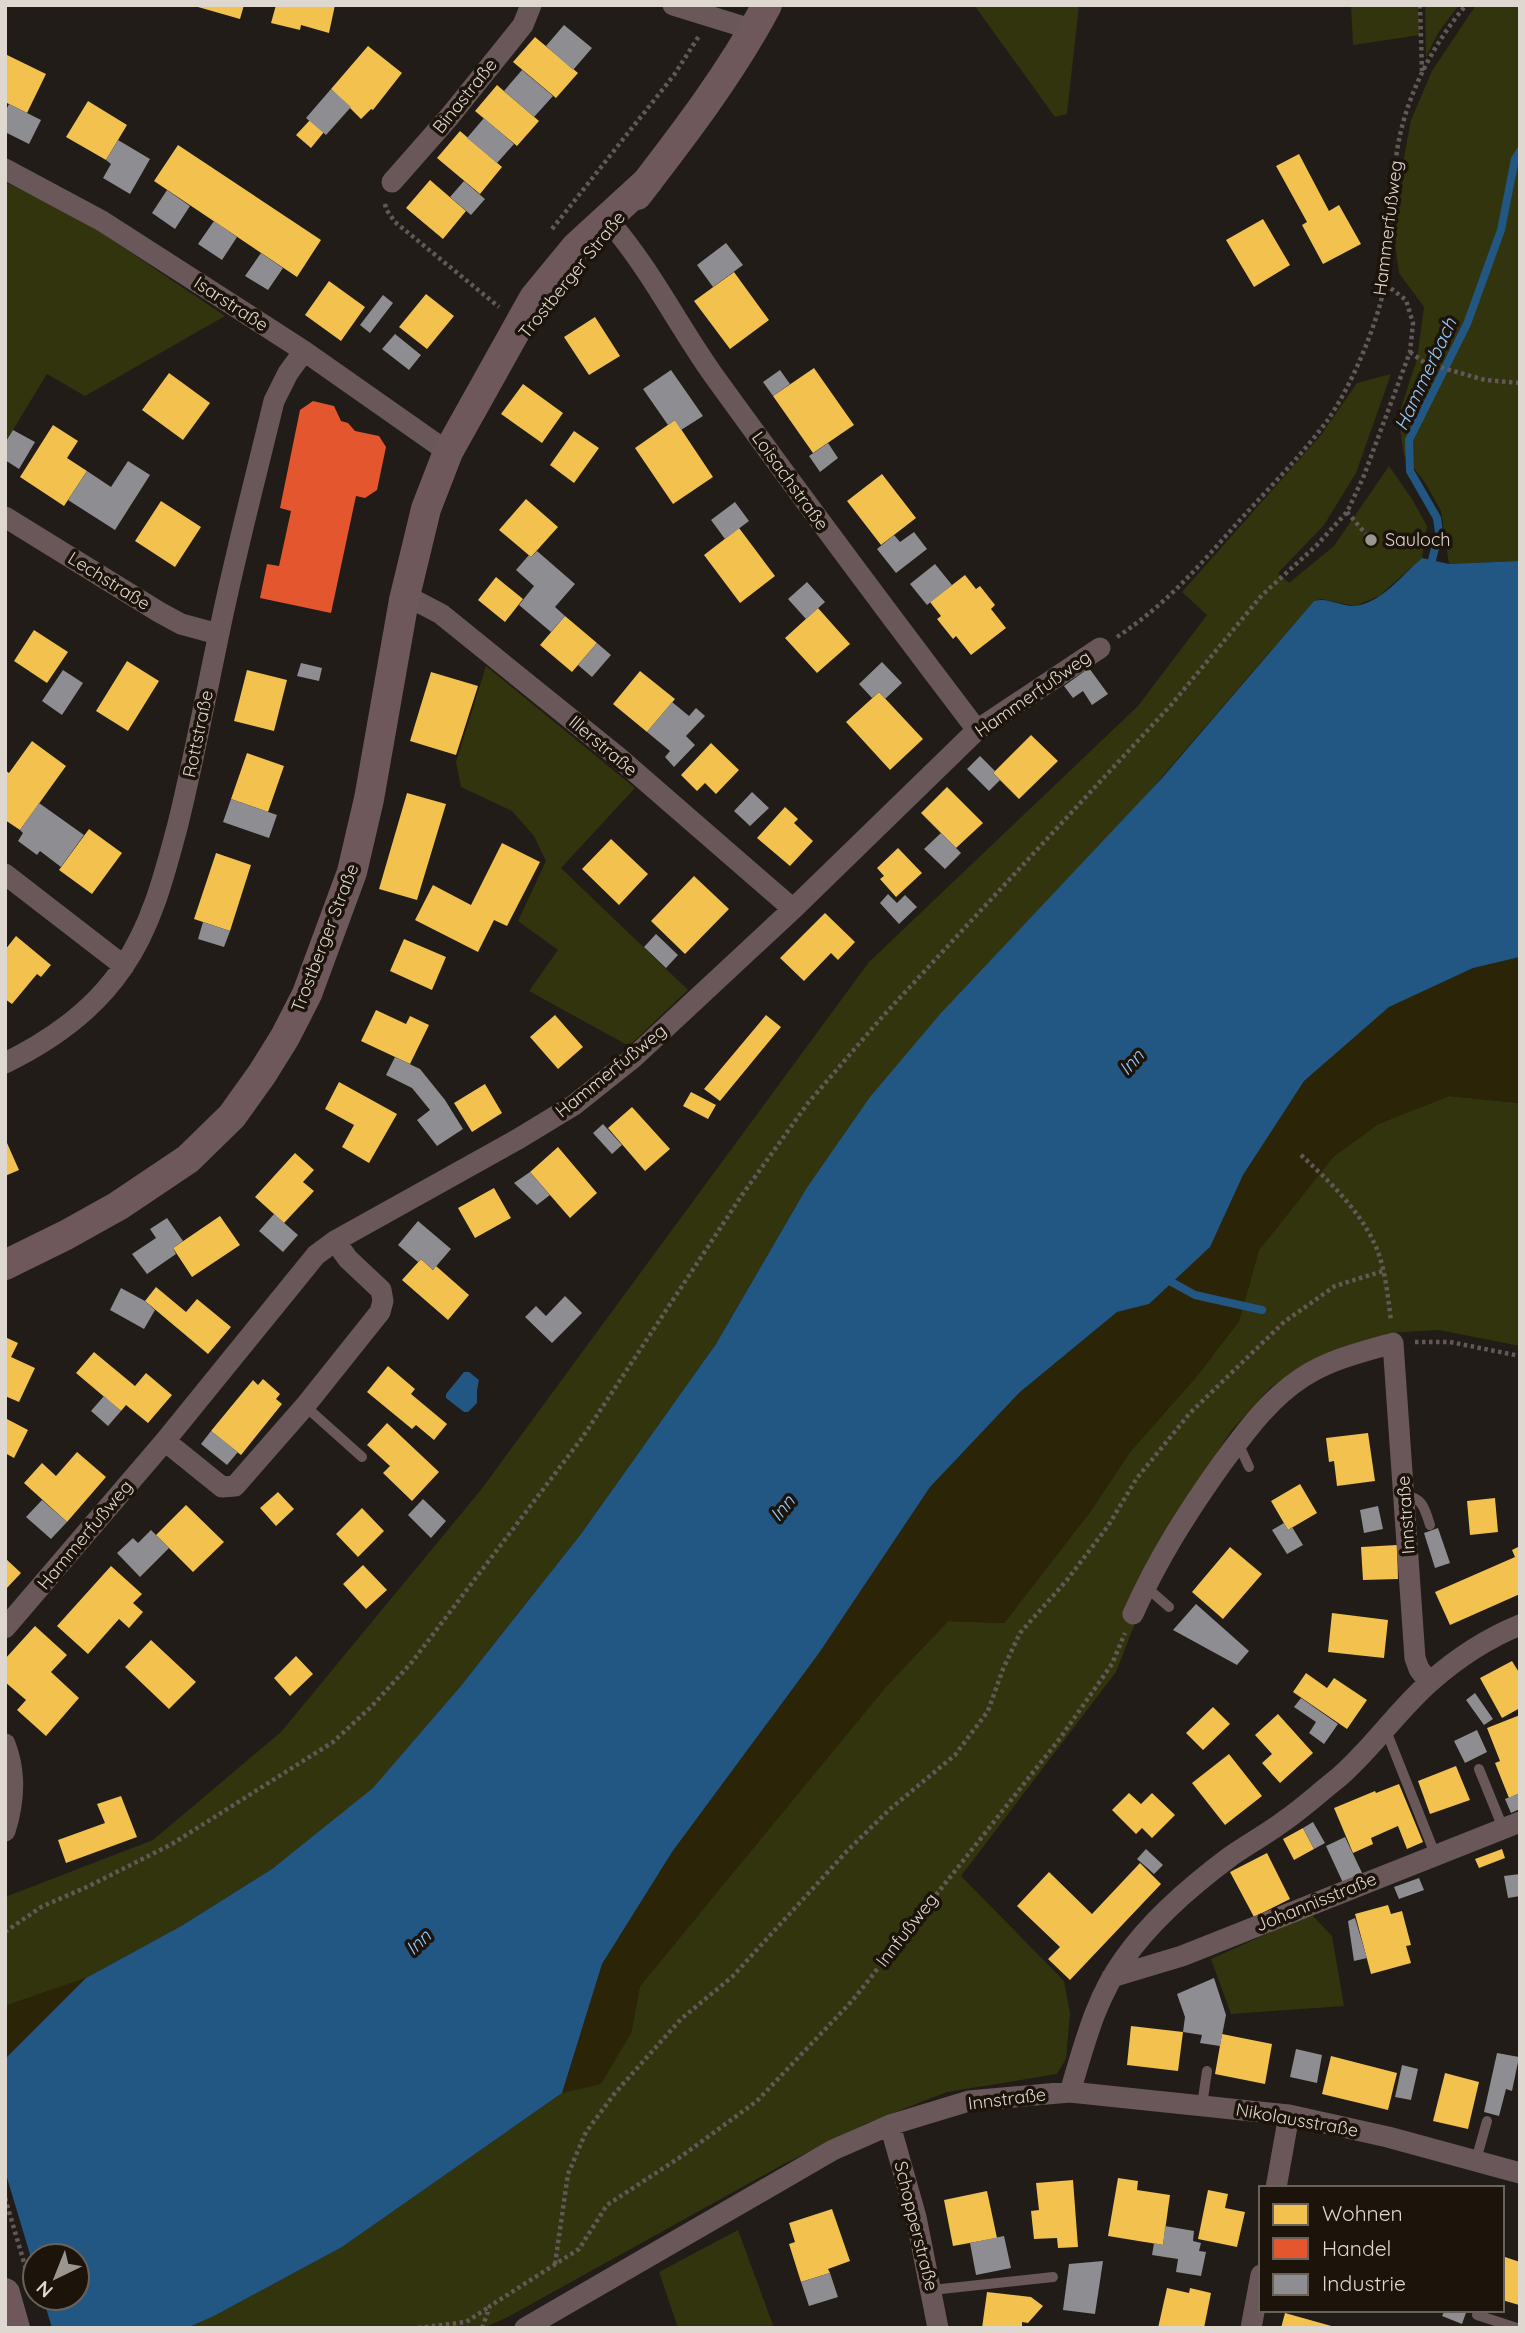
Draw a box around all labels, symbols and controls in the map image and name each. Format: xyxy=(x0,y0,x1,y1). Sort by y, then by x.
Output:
street label: Binastraße xyxy=(427,53,502,138)
street label: Hammerfußweg xyxy=(1368,159,1407,297)
street label: Trostberger Straße xyxy=(513,206,630,343)
street label: Isarstraße xyxy=(190,271,273,336)
water label: Hammerbach xyxy=(1388,313,1462,434)
street label: Loisachstraße xyxy=(747,427,834,535)
place label: Sauloch xyxy=(1385,528,1450,551)
marker: Sauloch xyxy=(1363,532,1379,548)
street label: Lechstraße xyxy=(64,546,155,615)
street label: Hammerfußweg xyxy=(970,645,1095,742)
street label: Rottstraße xyxy=(177,688,218,780)
street label: Illerstraße xyxy=(564,710,642,781)
street label: Trostberger Straße xyxy=(286,860,363,1015)
street label: Hammerfußweg xyxy=(550,1019,671,1122)
water label: Inn xyxy=(1113,1043,1150,1080)
street label: Hammerfußweg xyxy=(32,1475,137,1594)
street label: Innstraße xyxy=(1391,1475,1420,1555)
water label: Inn xyxy=(764,1489,800,1526)
street label: Johannisstraße xyxy=(1252,1867,1380,1936)
street label: Innfußweg xyxy=(871,1888,943,1971)
water label: Inn xyxy=(400,1923,437,1960)
street label: Innstraße xyxy=(967,2082,1047,2115)
street label: Nikolausstraße xyxy=(1234,2097,1360,2142)
street label: Schopperstraße xyxy=(889,2159,944,2293)
legend xyxy=(1259,2186,1504,2312)
text: Wohnen xyxy=(1322,2200,1403,2226)
text: Handel xyxy=(1322,2235,1391,2261)
north arrow xyxy=(21,2242,91,2312)
text: Industrie xyxy=(1322,2270,1406,2296)
text: N xyxy=(31,2276,58,2303)

